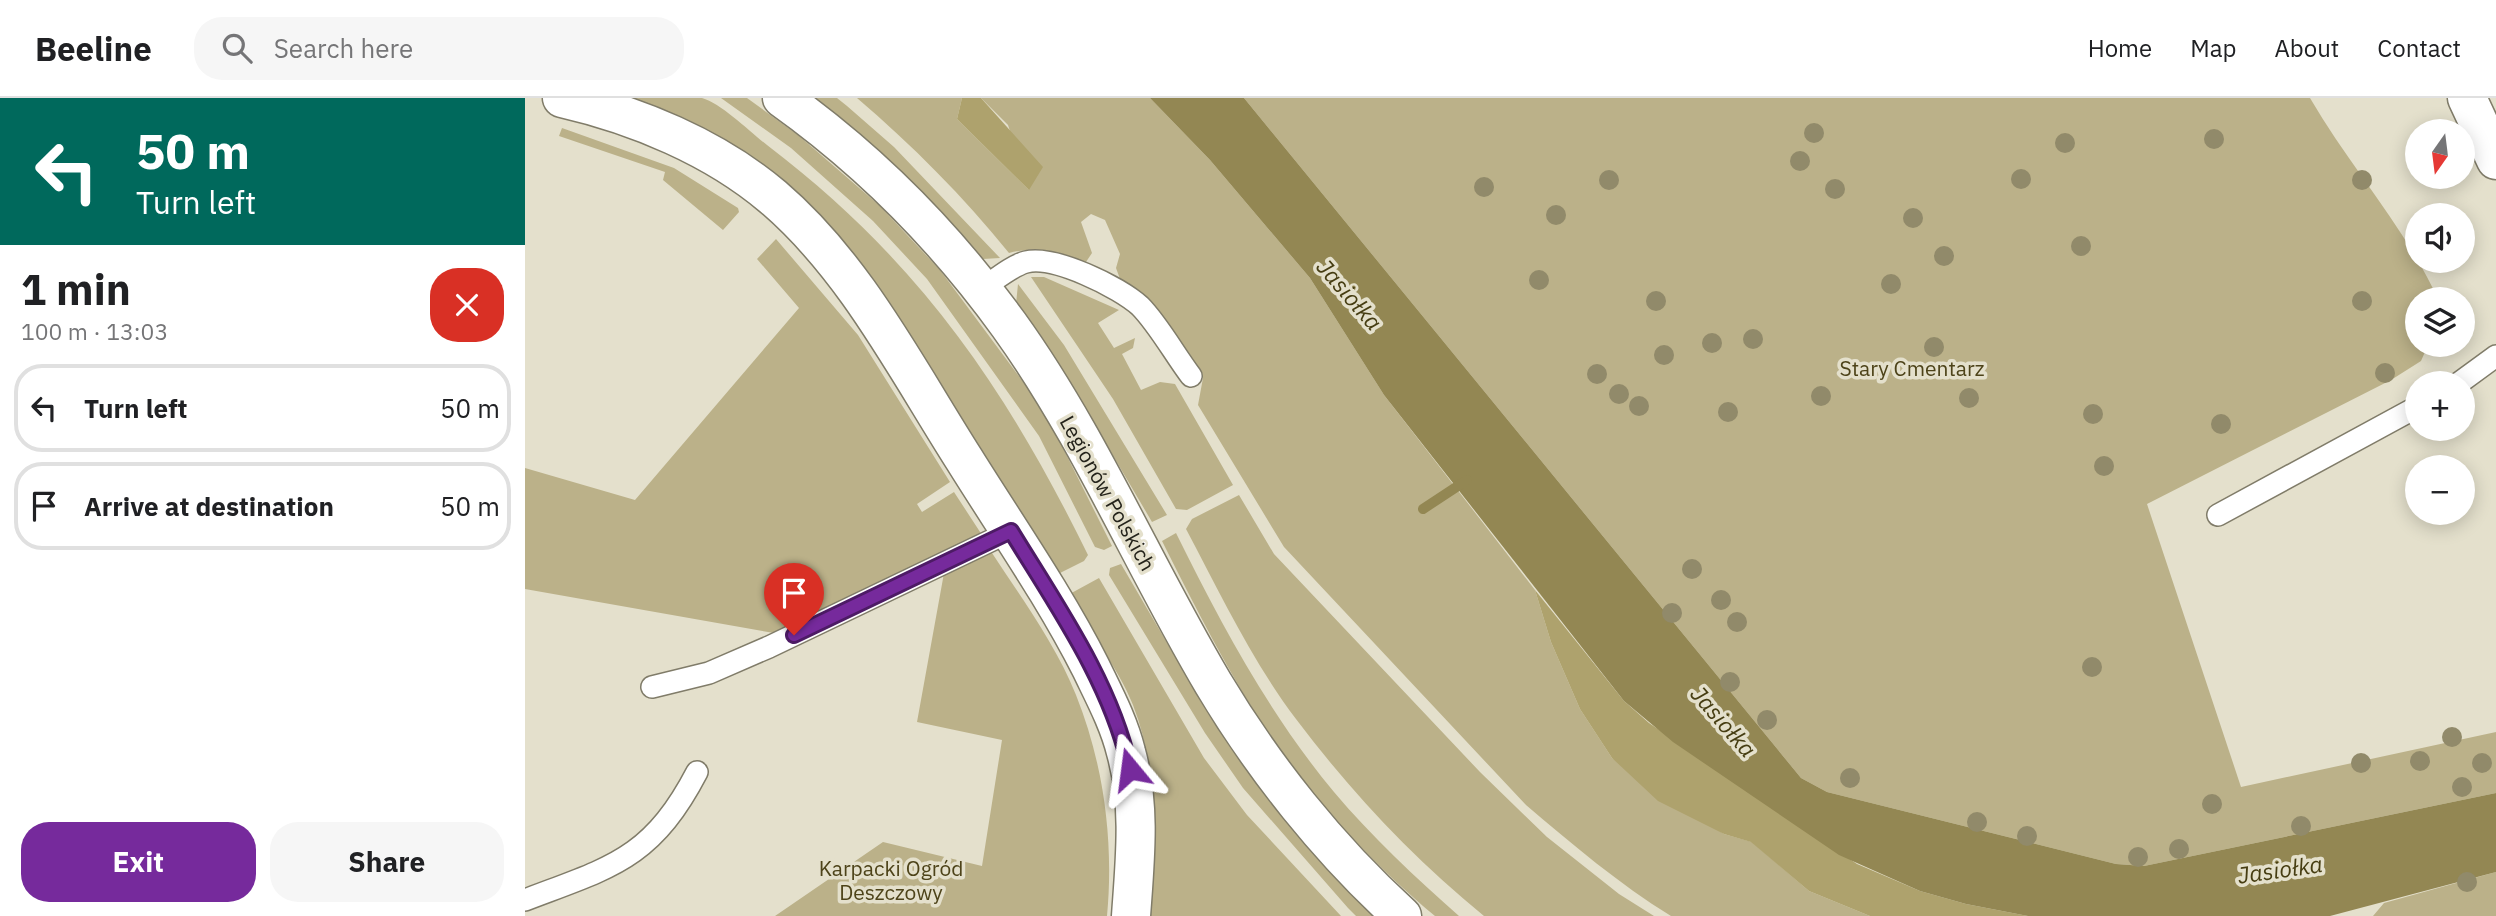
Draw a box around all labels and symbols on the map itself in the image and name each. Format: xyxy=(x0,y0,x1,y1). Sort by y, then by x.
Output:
north arrow xyxy=(2405,119,2475,189)
water label: Jasiołka xyxy=(1311,252,1389,336)
park label: Stary Cmentarz xyxy=(1839,354,1985,382)
street label: Legionów Polskich xyxy=(1054,410,1162,576)
pin xyxy=(764,563,824,635)
water label: Jasiołka xyxy=(1685,679,1763,763)
position arrow xyxy=(1093,732,1167,806)
water label: Jasiołka xyxy=(2236,848,2324,890)
park label: Karpacki Ogród Deszczowy xyxy=(819,854,963,906)

